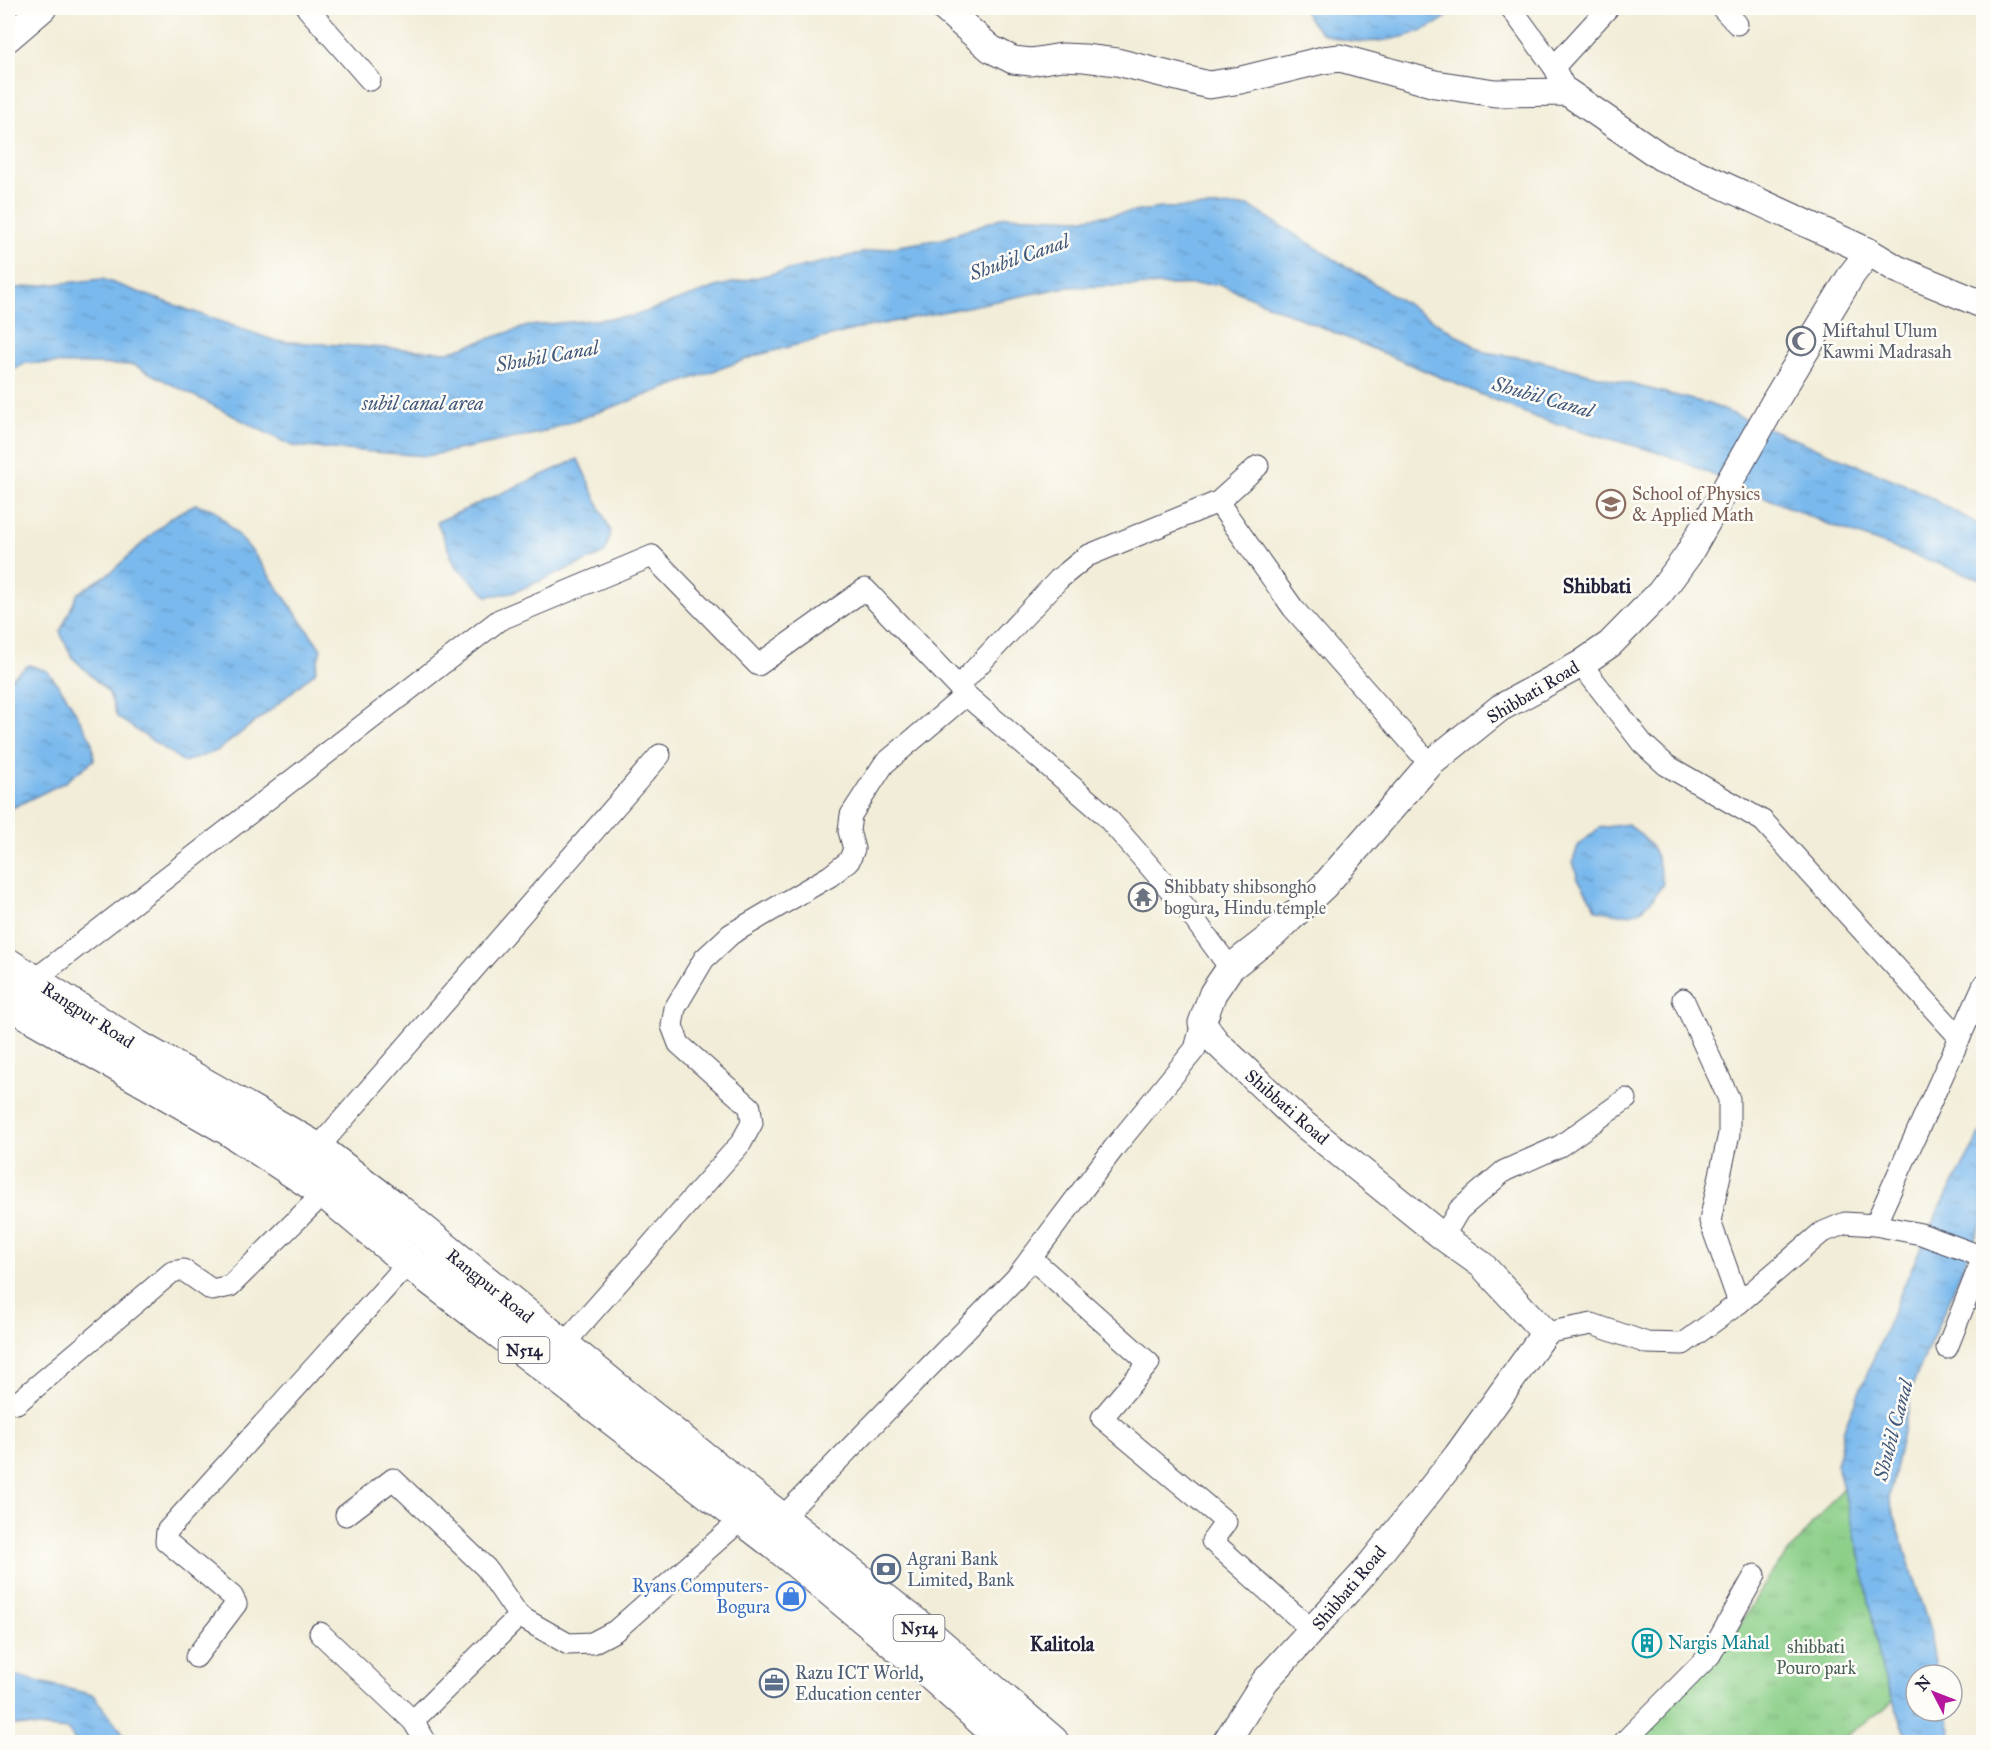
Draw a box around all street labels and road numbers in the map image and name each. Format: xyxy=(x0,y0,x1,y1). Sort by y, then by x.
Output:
street label: Shibbati Road xyxy=(1483,656,1583,728)
street label: Rangpur Road xyxy=(37,977,138,1054)
street label: Shibbati Road xyxy=(1241,1065,1333,1149)
street label: Rangpur Road xyxy=(441,1244,538,1329)
road number: N514 xyxy=(498,1337,550,1363)
street label: Shibbati Road xyxy=(1307,1541,1391,1635)
road number: N514 xyxy=(894,1615,944,1641)

